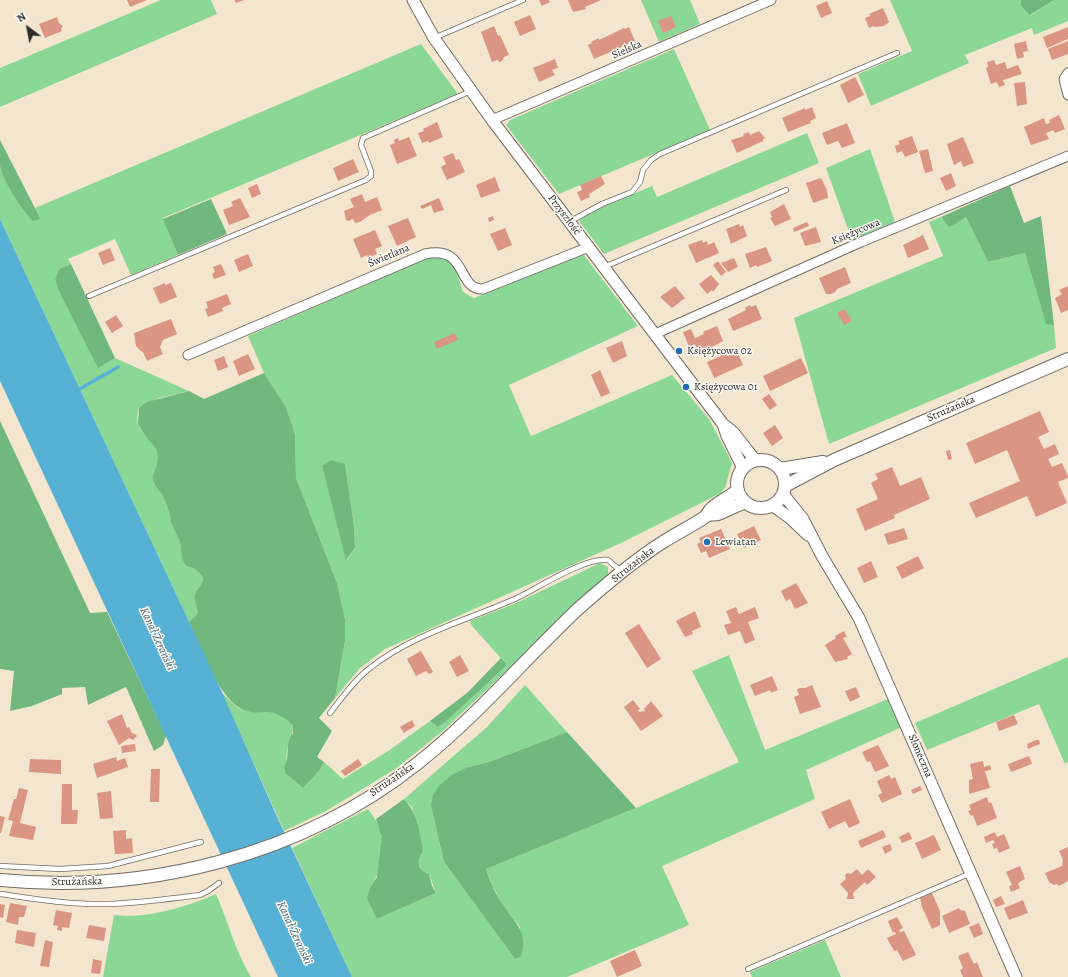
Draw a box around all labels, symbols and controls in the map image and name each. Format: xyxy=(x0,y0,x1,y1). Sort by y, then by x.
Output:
north arrow xyxy=(8,8,48,48)
text: N xyxy=(14,9,29,26)
street label: Sielska xyxy=(610,38,644,62)
street label: Przyszłość xyxy=(545,192,583,238)
street label: Księżycowa xyxy=(830,216,882,248)
street label: Świetlana xyxy=(366,241,412,271)
place label: Księżycowa 02 xyxy=(687,344,752,358)
marker: Księżycowa 02 xyxy=(674,346,684,356)
place label: Księżycowa 01 xyxy=(694,380,757,394)
marker: Księżycowa 01 xyxy=(681,382,691,392)
street label: Strużańska xyxy=(925,393,977,425)
place label: Lewiatan xyxy=(715,535,756,549)
marker: Lewiatan xyxy=(702,537,712,547)
street label: Strużańska xyxy=(609,544,657,586)
water label: Kanał Żerański xyxy=(136,605,178,673)
street label: Słoneczna xyxy=(905,732,935,780)
street label: Strużańska xyxy=(367,760,417,800)
street label: Strużańska xyxy=(51,875,103,889)
water label: Kanał Żerański xyxy=(273,899,315,967)

